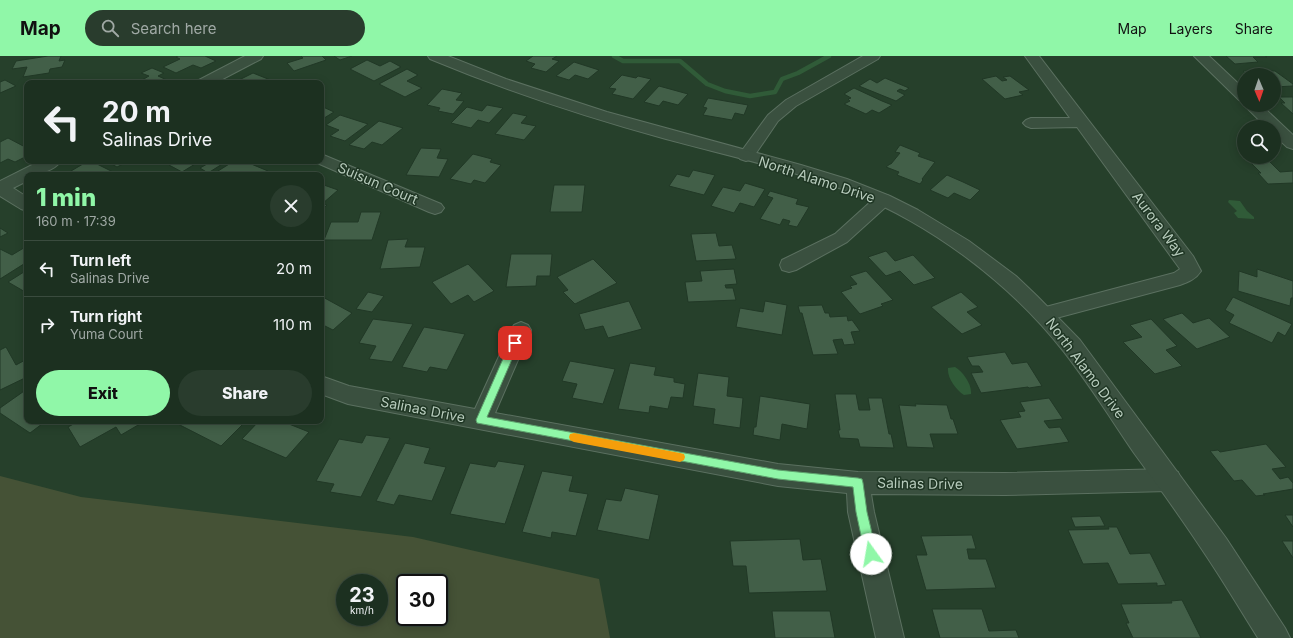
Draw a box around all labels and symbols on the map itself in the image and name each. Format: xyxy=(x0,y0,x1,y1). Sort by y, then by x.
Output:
north arrow xyxy=(1237,68,1281,112)
street label: North Alamo Drive xyxy=(757,152,877,206)
street label: Suisun Court xyxy=(335,158,421,208)
street label: Aurora Way xyxy=(1129,188,1189,260)
street label: North Alamo Drive xyxy=(1043,314,1129,422)
pin xyxy=(498,326,532,360)
street label: Salinas Drive xyxy=(379,392,467,426)
street label: Salinas Drive xyxy=(877,474,963,492)
position arrow xyxy=(850,533,892,575)
speed limit sign: 30 xyxy=(396,574,448,626)

